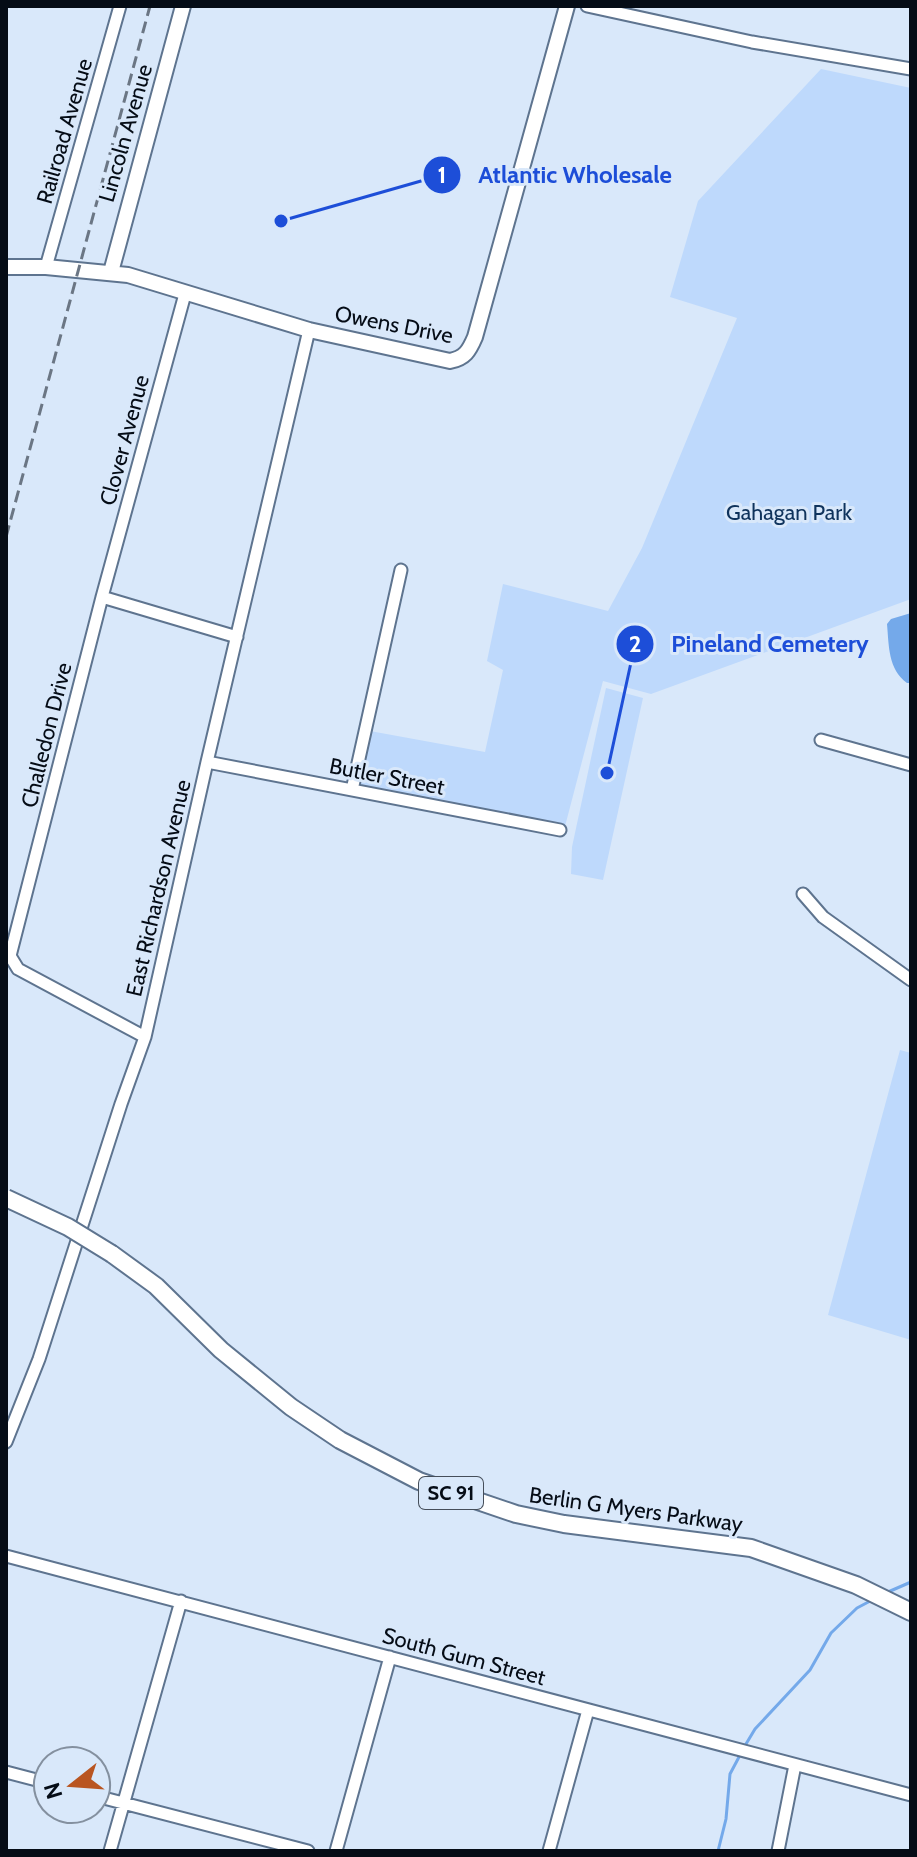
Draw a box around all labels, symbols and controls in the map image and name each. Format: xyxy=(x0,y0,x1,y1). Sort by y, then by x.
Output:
street label: Railroad Avenue xyxy=(31,55,98,207)
street label: Lincoln Avenue xyxy=(93,61,158,205)
callout: Atlantic Wholesale xyxy=(422,151,688,199)
text: 1 xyxy=(438,160,446,189)
text: Atlantic Wholesale xyxy=(478,160,672,189)
street label: Owens Drive xyxy=(333,300,455,349)
street label: Clover Avenue xyxy=(94,372,155,508)
park label: Gahagan Park xyxy=(726,499,852,526)
callout: Pineland Cemetery xyxy=(615,620,885,668)
text: 2 xyxy=(629,629,641,658)
text: Pineland Cemetery xyxy=(671,629,869,658)
street label: Challedon Drive xyxy=(15,660,78,810)
street label: Butler Street xyxy=(327,752,447,801)
street label: East Richardson Avenue xyxy=(120,777,197,999)
road number: SC 91 xyxy=(419,1477,483,1509)
street label: Berlin G Myers Parkway xyxy=(527,1481,744,1538)
street label: South Gum Street xyxy=(379,1622,549,1691)
north arrow xyxy=(32,1745,112,1825)
text: N xyxy=(38,1779,69,1802)

